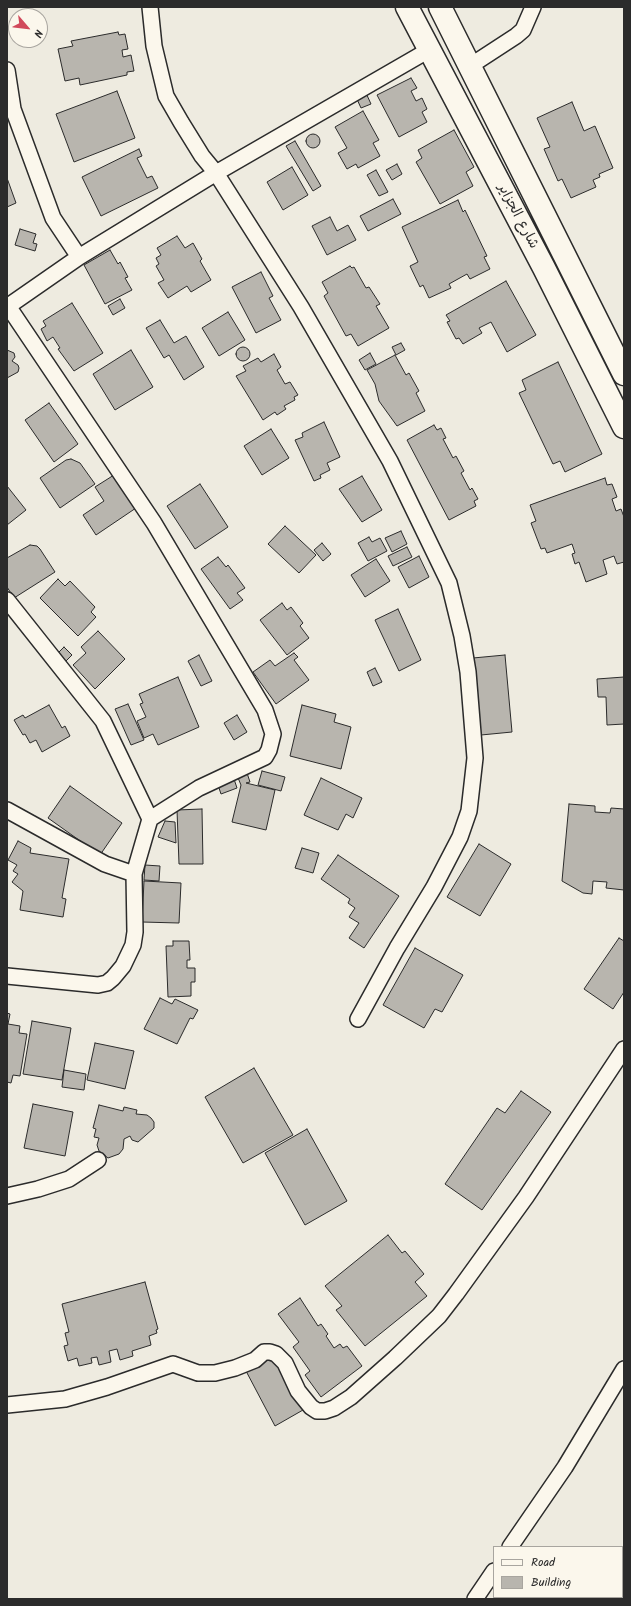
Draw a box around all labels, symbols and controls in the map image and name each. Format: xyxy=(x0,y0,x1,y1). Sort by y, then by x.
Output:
north arrow xyxy=(8,8,48,48)
text: N xyxy=(28,26,47,40)
street label: شارع الجزاير xyxy=(493,182,541,252)
legend xyxy=(493,1546,623,1598)
text: Road xyxy=(531,1553,555,1572)
text: Building xyxy=(531,1573,571,1592)

